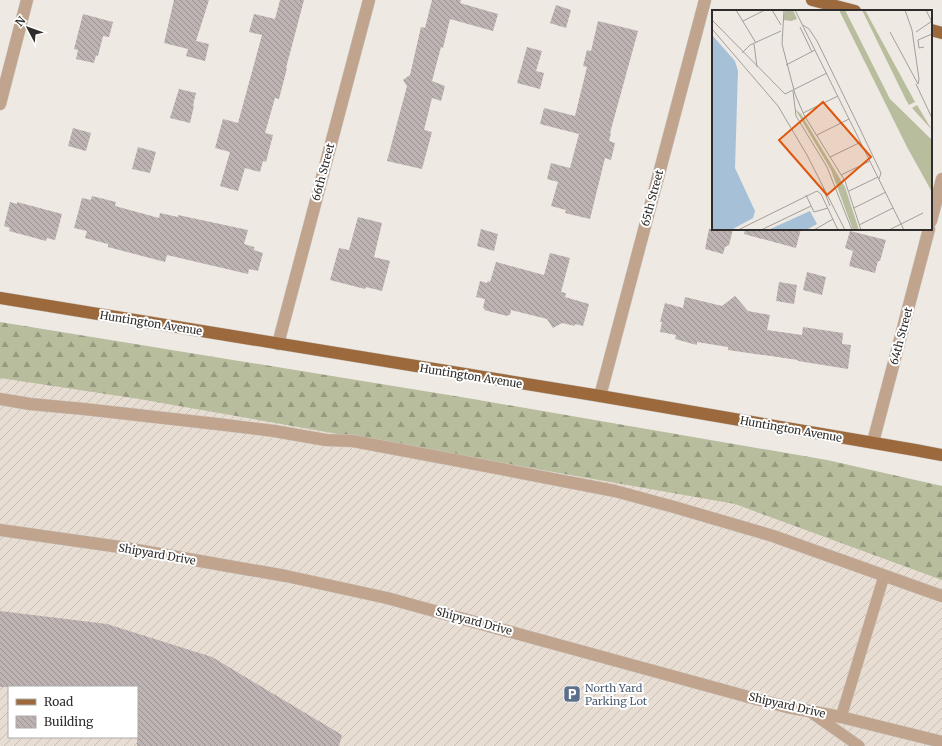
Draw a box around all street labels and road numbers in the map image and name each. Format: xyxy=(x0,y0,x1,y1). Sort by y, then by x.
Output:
street label: 66th Street xyxy=(309,141,338,202)
street label: 65th Street xyxy=(638,168,666,228)
street label: 64th Street xyxy=(887,305,916,366)
street label: Huntington Avenue xyxy=(99,308,203,338)
street label: Huntington Avenue xyxy=(419,361,523,391)
street label: Huntington Avenue xyxy=(739,413,843,445)
street label: Shipyard Drive xyxy=(117,540,197,568)
street label: Shipyard Drive xyxy=(434,604,514,638)
street label: Shipyard Drive xyxy=(747,689,827,721)

